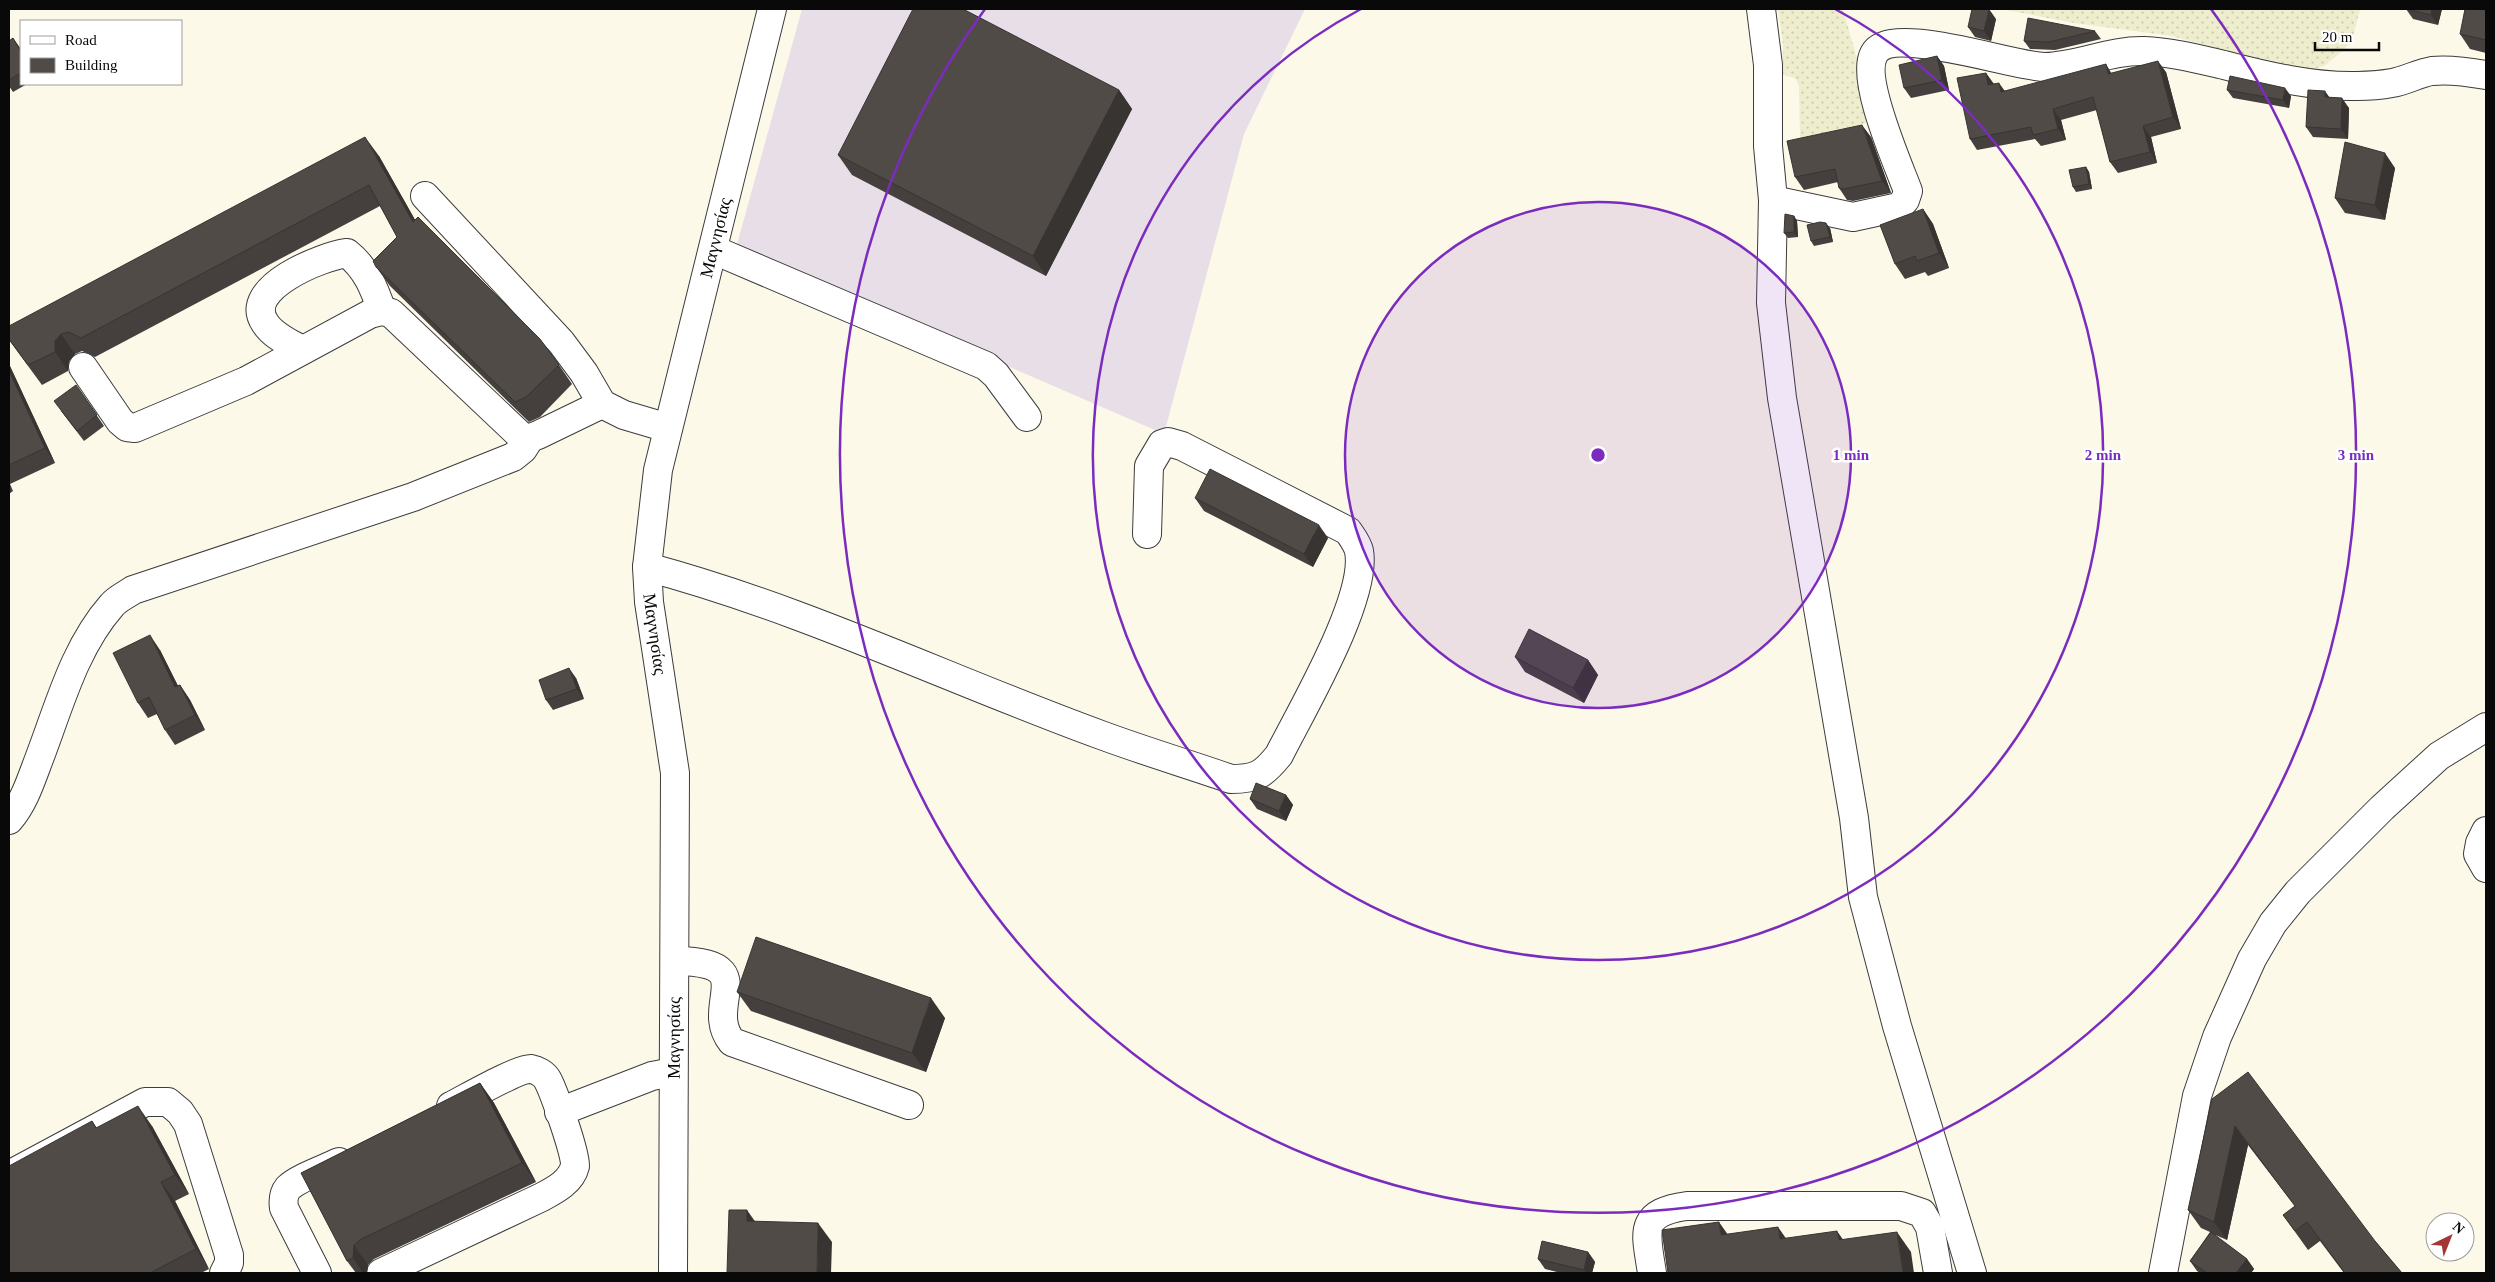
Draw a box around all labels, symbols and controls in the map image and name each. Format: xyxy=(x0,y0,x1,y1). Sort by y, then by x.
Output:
legend xyxy=(20,20,182,85)
scale bar xyxy=(2315,20,2379,52)
text: 20 m xyxy=(2322,29,2353,45)
text: Road xyxy=(65,32,97,48)
text: Building xyxy=(65,57,118,73)
street label: Μαγνησίας xyxy=(696,195,735,280)
centre of rings xyxy=(1589,446,1607,464)
text: 1 min xyxy=(1833,447,1870,463)
text: 2 min xyxy=(2085,447,2122,463)
text: 3 min xyxy=(2338,447,2375,463)
street label: Μαγνησίας xyxy=(639,592,671,676)
street label: Μαγνησίας xyxy=(664,997,684,1079)
north arrow xyxy=(2425,1212,2475,1262)
text: N xyxy=(2450,1219,2467,1237)

